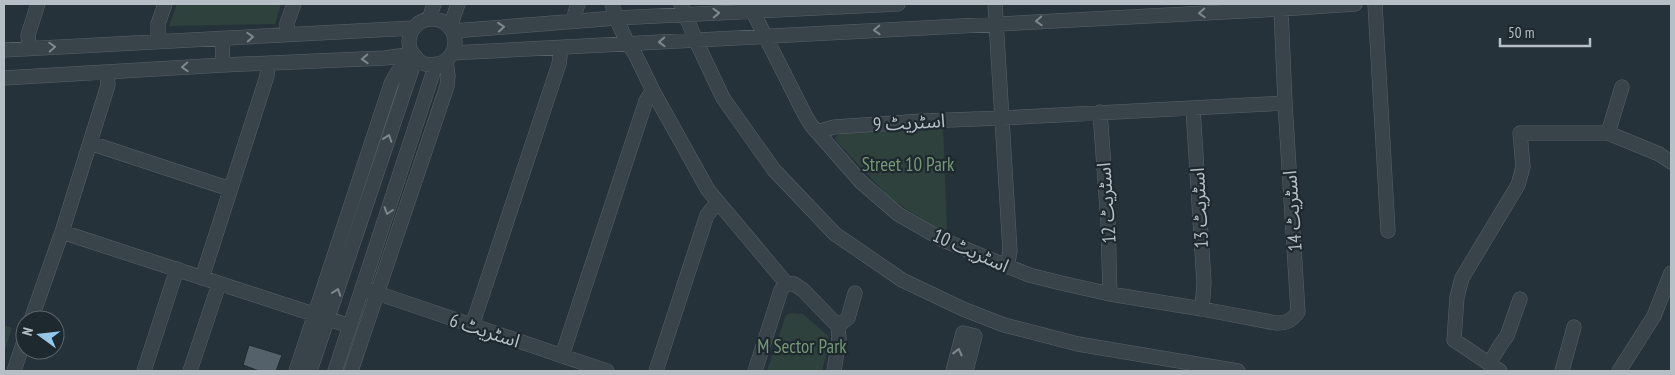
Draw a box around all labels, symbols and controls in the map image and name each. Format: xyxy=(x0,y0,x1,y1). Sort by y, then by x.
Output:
one-way arrow xyxy=(712,8,720,19)
one-way arrow xyxy=(1197,8,1205,19)
scale bar xyxy=(1500,15,1590,47)
one-way arrow xyxy=(1035,16,1043,27)
one-way arrow xyxy=(497,22,505,33)
text: 50 m xyxy=(1508,23,1534,42)
one-way arrow xyxy=(873,25,881,36)
one-way arrow xyxy=(246,31,254,42)
one-way arrow xyxy=(658,37,666,48)
one-way arrow xyxy=(49,42,57,53)
one-way arrow xyxy=(360,53,368,64)
one-way arrow xyxy=(181,62,189,73)
street label: اسٹریٹ 9 xyxy=(872,108,946,136)
one-way arrow xyxy=(382,134,392,142)
park label: Street 10 Park xyxy=(862,152,955,176)
street label: اسٹریٹ 12 xyxy=(1091,162,1121,244)
street label: اسٹریٹ 13 xyxy=(1185,167,1213,249)
street label: اسٹریٹ 14 xyxy=(1277,170,1307,252)
one-way arrow xyxy=(384,206,394,214)
street label: اسٹریٹ 10 xyxy=(929,223,1013,277)
one-way arrow xyxy=(331,288,341,296)
street label: اسٹریٹ 6 xyxy=(447,307,523,353)
north arrow xyxy=(15,310,65,360)
text: N xyxy=(18,326,37,338)
park label: M Sector Park xyxy=(757,334,847,358)
one-way arrow xyxy=(952,348,963,357)

